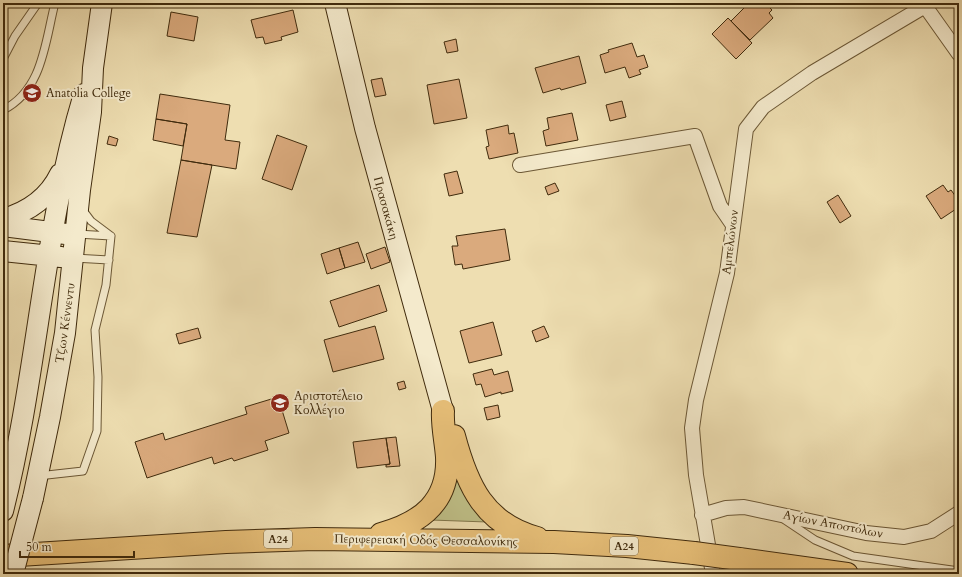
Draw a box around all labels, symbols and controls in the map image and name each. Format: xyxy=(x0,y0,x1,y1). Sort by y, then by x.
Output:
school or university icon: Anatolia College xyxy=(21,82,43,104)
place label: Anatolia College xyxy=(46,85,131,101)
street label: Πρασακάκη xyxy=(370,175,402,241)
street label: Αμπελώνων xyxy=(718,209,742,275)
street label: Τζων Κέννεντυ xyxy=(51,282,79,364)
place label: Αριστοτέλειο Κολλέγιο xyxy=(294,388,363,419)
school or university icon: Αριστοτέλειο Κολλέγιο xyxy=(269,392,291,414)
street label: Αγίων Αποστόλων xyxy=(782,506,884,543)
road number: Α24 xyxy=(264,530,292,548)
street label: Περιφερειακή Οδός Θεσσαλονίκης xyxy=(334,530,518,551)
scale bar xyxy=(20,533,134,559)
road number: Α24 xyxy=(610,537,638,555)
text: 50 m xyxy=(26,539,53,555)

